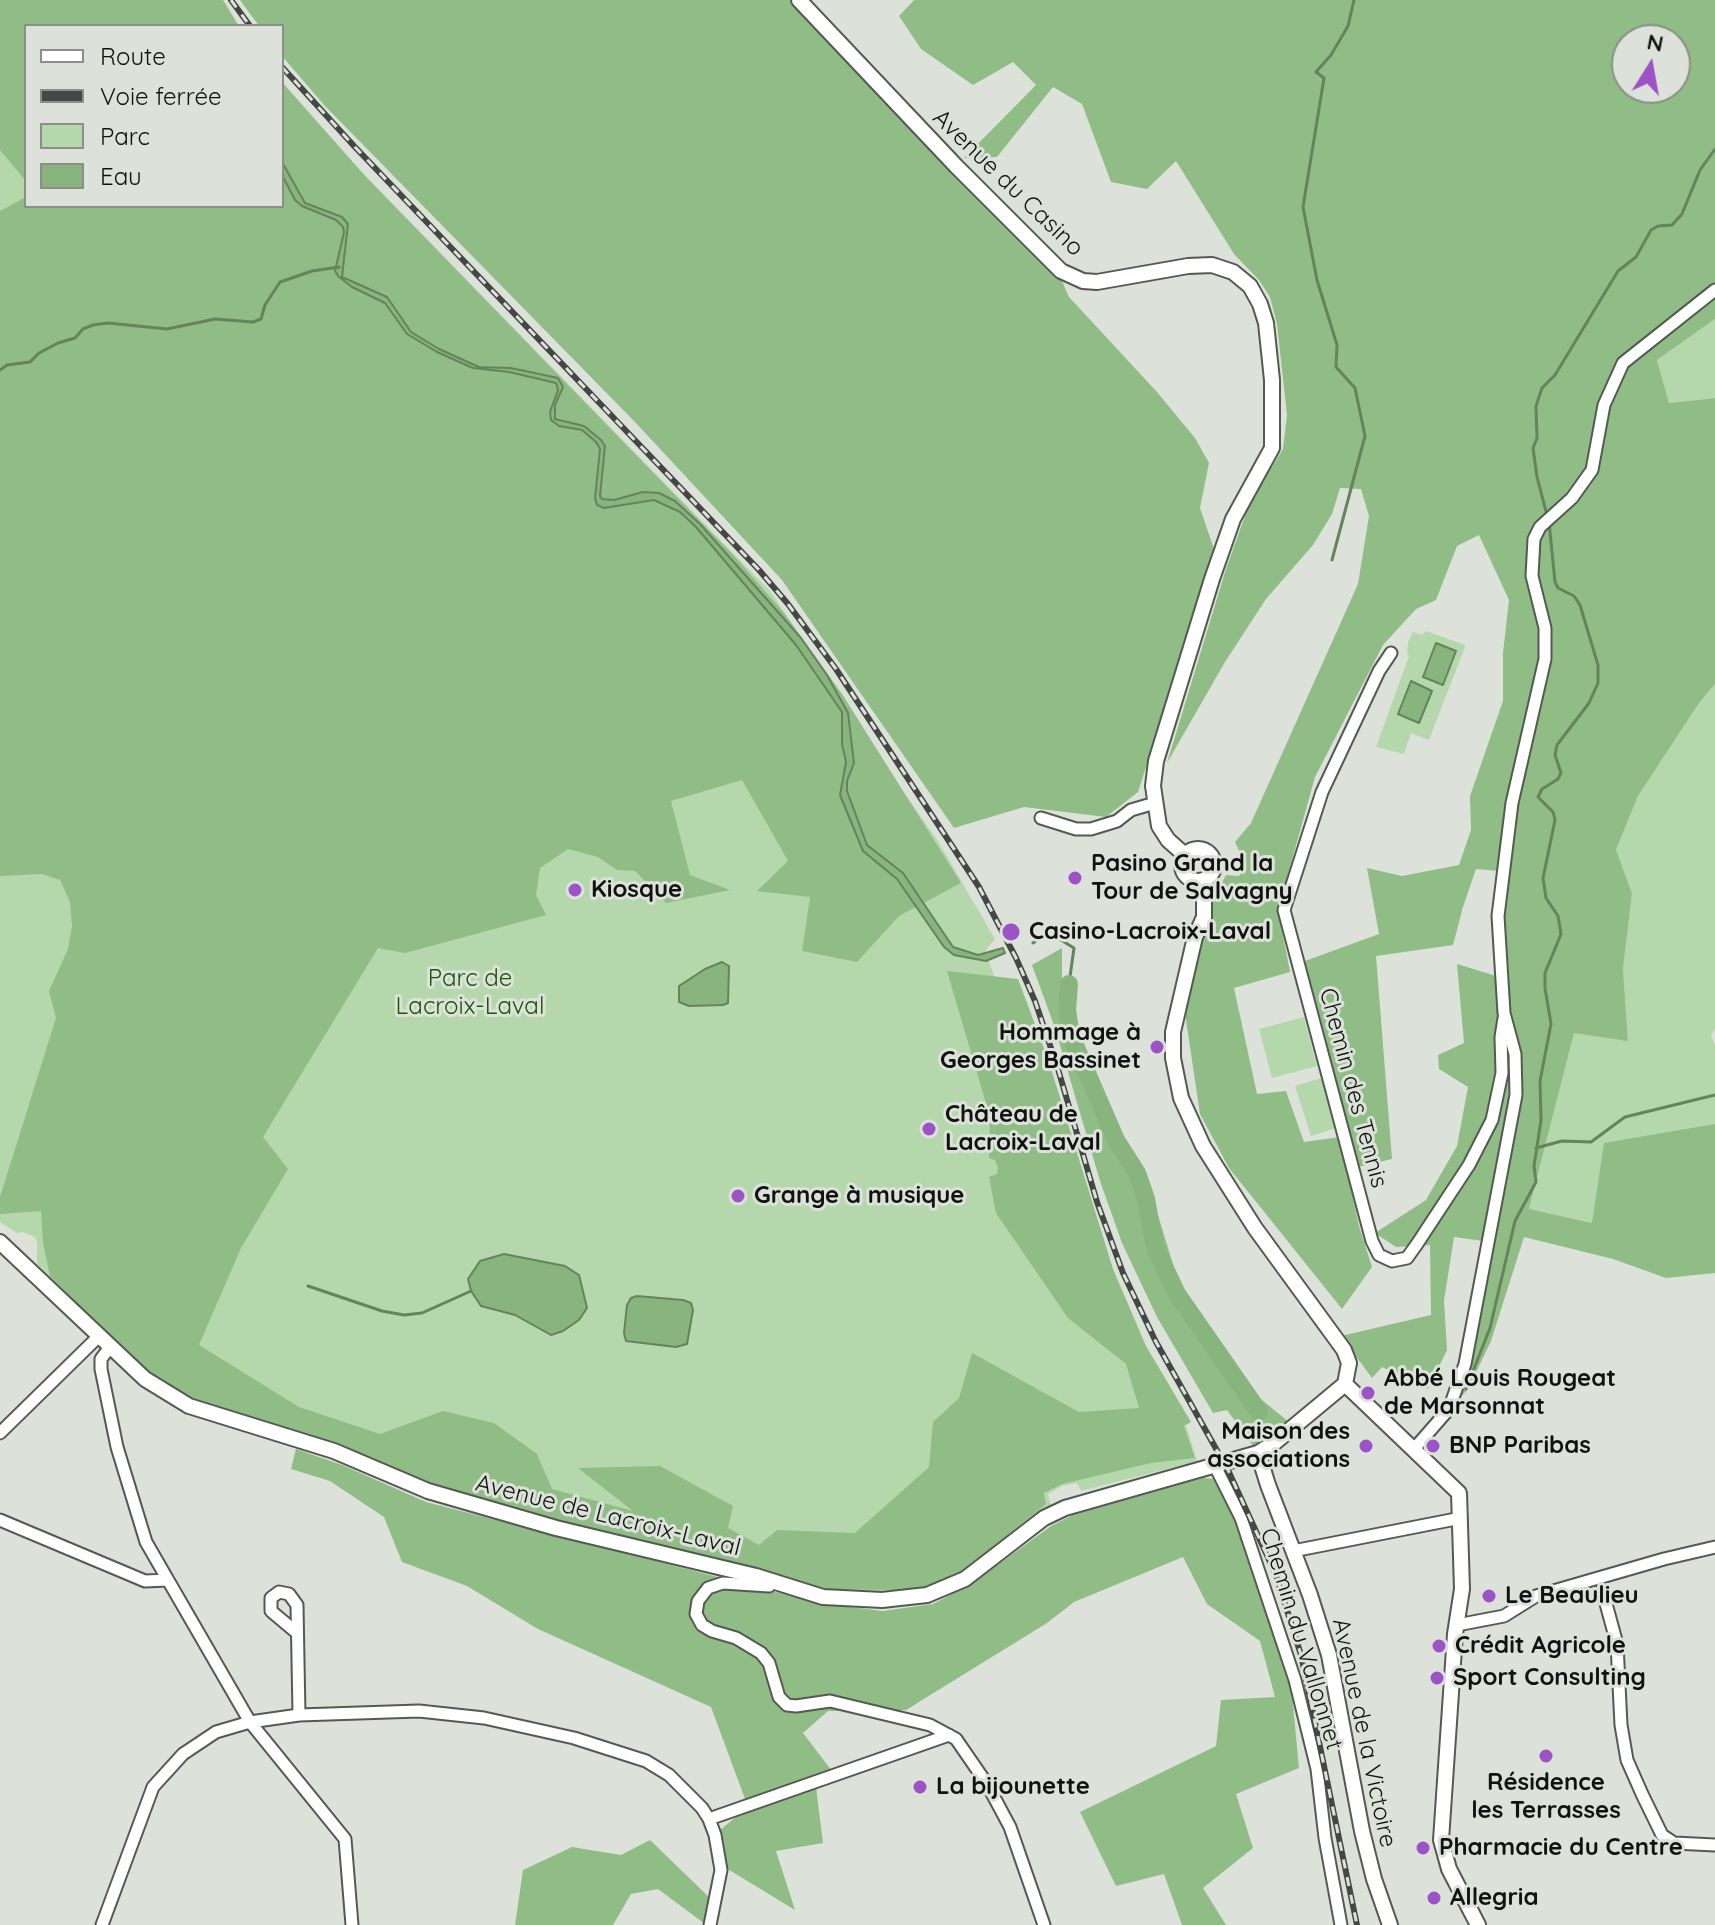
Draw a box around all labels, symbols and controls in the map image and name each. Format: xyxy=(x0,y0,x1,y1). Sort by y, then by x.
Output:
legend xyxy=(24,24,284,208)
north arrow xyxy=(1611,24,1691,104)
text: N xyxy=(1645,27,1666,58)
text: Route xyxy=(100,41,166,71)
text: Voie ferrée xyxy=(100,81,222,111)
street label: Avenue du Casino xyxy=(927,104,1089,262)
text: Parc xyxy=(100,121,150,151)
text: Eau xyxy=(100,161,142,191)
place label: Pasino Grand la Tour de Salvagny xyxy=(1091,850,1293,906)
marker: Pasino Grand la Tour de Salvagny xyxy=(1066,869,1084,887)
place label: Kiosque xyxy=(591,876,682,904)
marker: Kiosque xyxy=(566,881,584,899)
place label: Casino-Lacroix-Laval xyxy=(1029,918,1271,946)
marker: Casino-Lacroix-Laval xyxy=(1000,921,1022,943)
park label: Parc de Lacroix-Laval xyxy=(396,965,544,1021)
street label: Chemin des Tennis xyxy=(1312,985,1394,1191)
place label: Hommage à Georges Bassinet xyxy=(940,1019,1141,1075)
marker: Hommage à Georges Bassinet xyxy=(1148,1038,1166,1056)
place label: Château de Lacroix-Laval xyxy=(945,1101,1101,1157)
marker: Château de Lacroix-Laval xyxy=(920,1120,938,1138)
place label: Grange à musique xyxy=(754,1182,964,1210)
marker: Grange à musique xyxy=(729,1187,747,1205)
place label: Abbé Louis Rougeat de Marsonnat xyxy=(1384,1365,1616,1421)
marker: Abbé Louis Rougeat de Marsonnat xyxy=(1359,1384,1377,1402)
place label: Maison des associations xyxy=(1207,1418,1350,1474)
place label: BNP Paribas xyxy=(1449,1432,1591,1460)
marker: Maison des associations xyxy=(1357,1437,1375,1455)
marker: BNP Paribas xyxy=(1424,1437,1442,1455)
street label: Avenue de Lacroix-Laval xyxy=(473,1469,743,1563)
street label: Chemin du Vallonnet xyxy=(1254,1525,1348,1753)
place label: Le Beaulieu xyxy=(1505,1582,1639,1610)
marker: Le Beaulieu xyxy=(1480,1587,1498,1605)
street label: Avenue de la Victoire xyxy=(1326,1616,1402,1850)
place label: Crédit Agricole xyxy=(1455,1632,1626,1660)
marker: Crédit Agricole xyxy=(1430,1637,1448,1655)
place label: Sport Consulting xyxy=(1453,1664,1646,1692)
marker: Sport Consulting xyxy=(1428,1669,1446,1687)
marker: Résidence les Terrasses xyxy=(1537,1747,1555,1765)
place label: Résidence les Terrasses xyxy=(1471,1769,1621,1825)
place label: La bijounette xyxy=(936,1773,1090,1801)
marker: La bijounette xyxy=(911,1778,929,1796)
place label: Pharmacie du Centre xyxy=(1439,1834,1683,1862)
marker: Pharmacie du Centre xyxy=(1414,1839,1432,1857)
place label: Allegria xyxy=(1450,1884,1539,1912)
marker: Allegria xyxy=(1425,1889,1443,1907)

